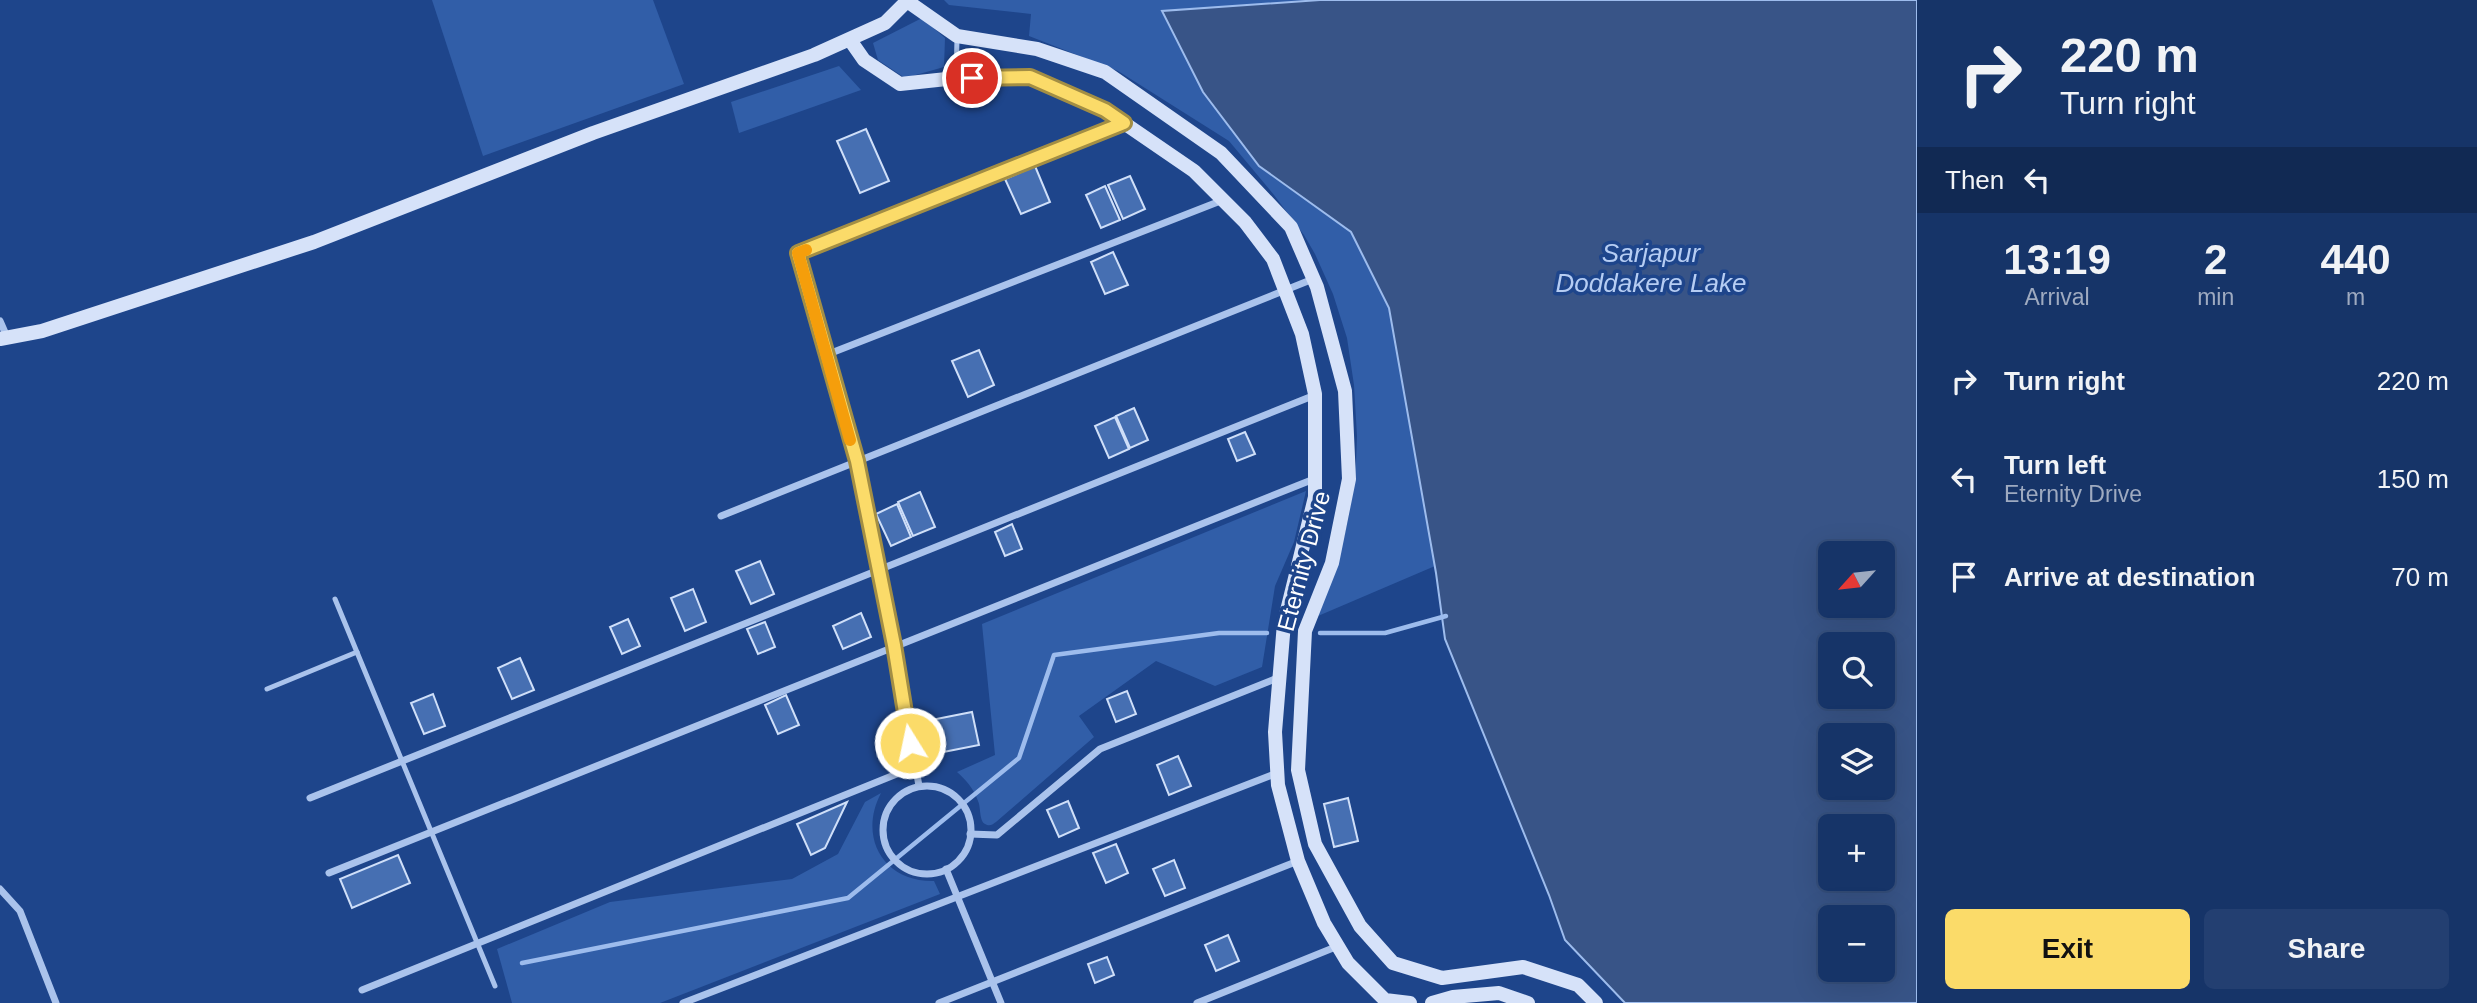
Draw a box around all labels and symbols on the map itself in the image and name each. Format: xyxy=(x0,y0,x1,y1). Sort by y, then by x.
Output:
pin xyxy=(942,48,1002,108)
water label: Sarjapur Doddakere Lake xyxy=(1556,238,1746,298)
street label: Eternity Drive xyxy=(1272,488,1335,634)
north arrow xyxy=(1818,541,1895,618)
position arrow xyxy=(873,706,947,780)

